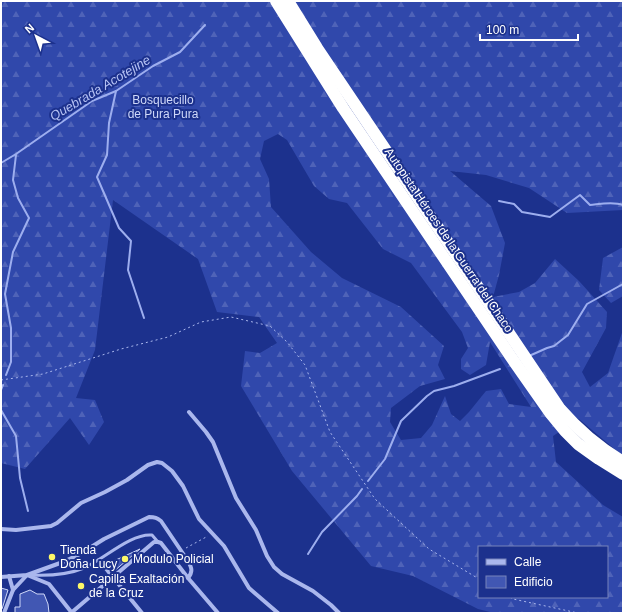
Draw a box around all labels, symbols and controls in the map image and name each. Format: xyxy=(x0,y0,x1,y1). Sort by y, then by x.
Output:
north arrow xyxy=(16,16,56,56)
scale bar xyxy=(480,16,578,42)
text: N xyxy=(23,21,36,36)
text: 100 m xyxy=(486,23,519,37)
water label: Quebrada Acotejine xyxy=(47,52,153,124)
park label: Bosquecillo de Pura Pura xyxy=(128,93,199,121)
street label: Autopista Héroes de la Guerra del Chaco xyxy=(382,145,516,335)
place label: Tienda Doña Lucy xyxy=(60,543,117,571)
legend xyxy=(478,546,608,598)
marker: Tienda Doña Lucy xyxy=(47,552,57,562)
place label: Modulo Policial xyxy=(133,552,214,566)
marker: Modulo Policial xyxy=(120,554,130,564)
text: Calle xyxy=(514,555,542,569)
place label: Capilla Exaltación de la Cruz xyxy=(89,572,184,600)
text: Edificio xyxy=(514,575,553,589)
marker: Capilla Exaltación de la Cruz xyxy=(76,581,86,591)

